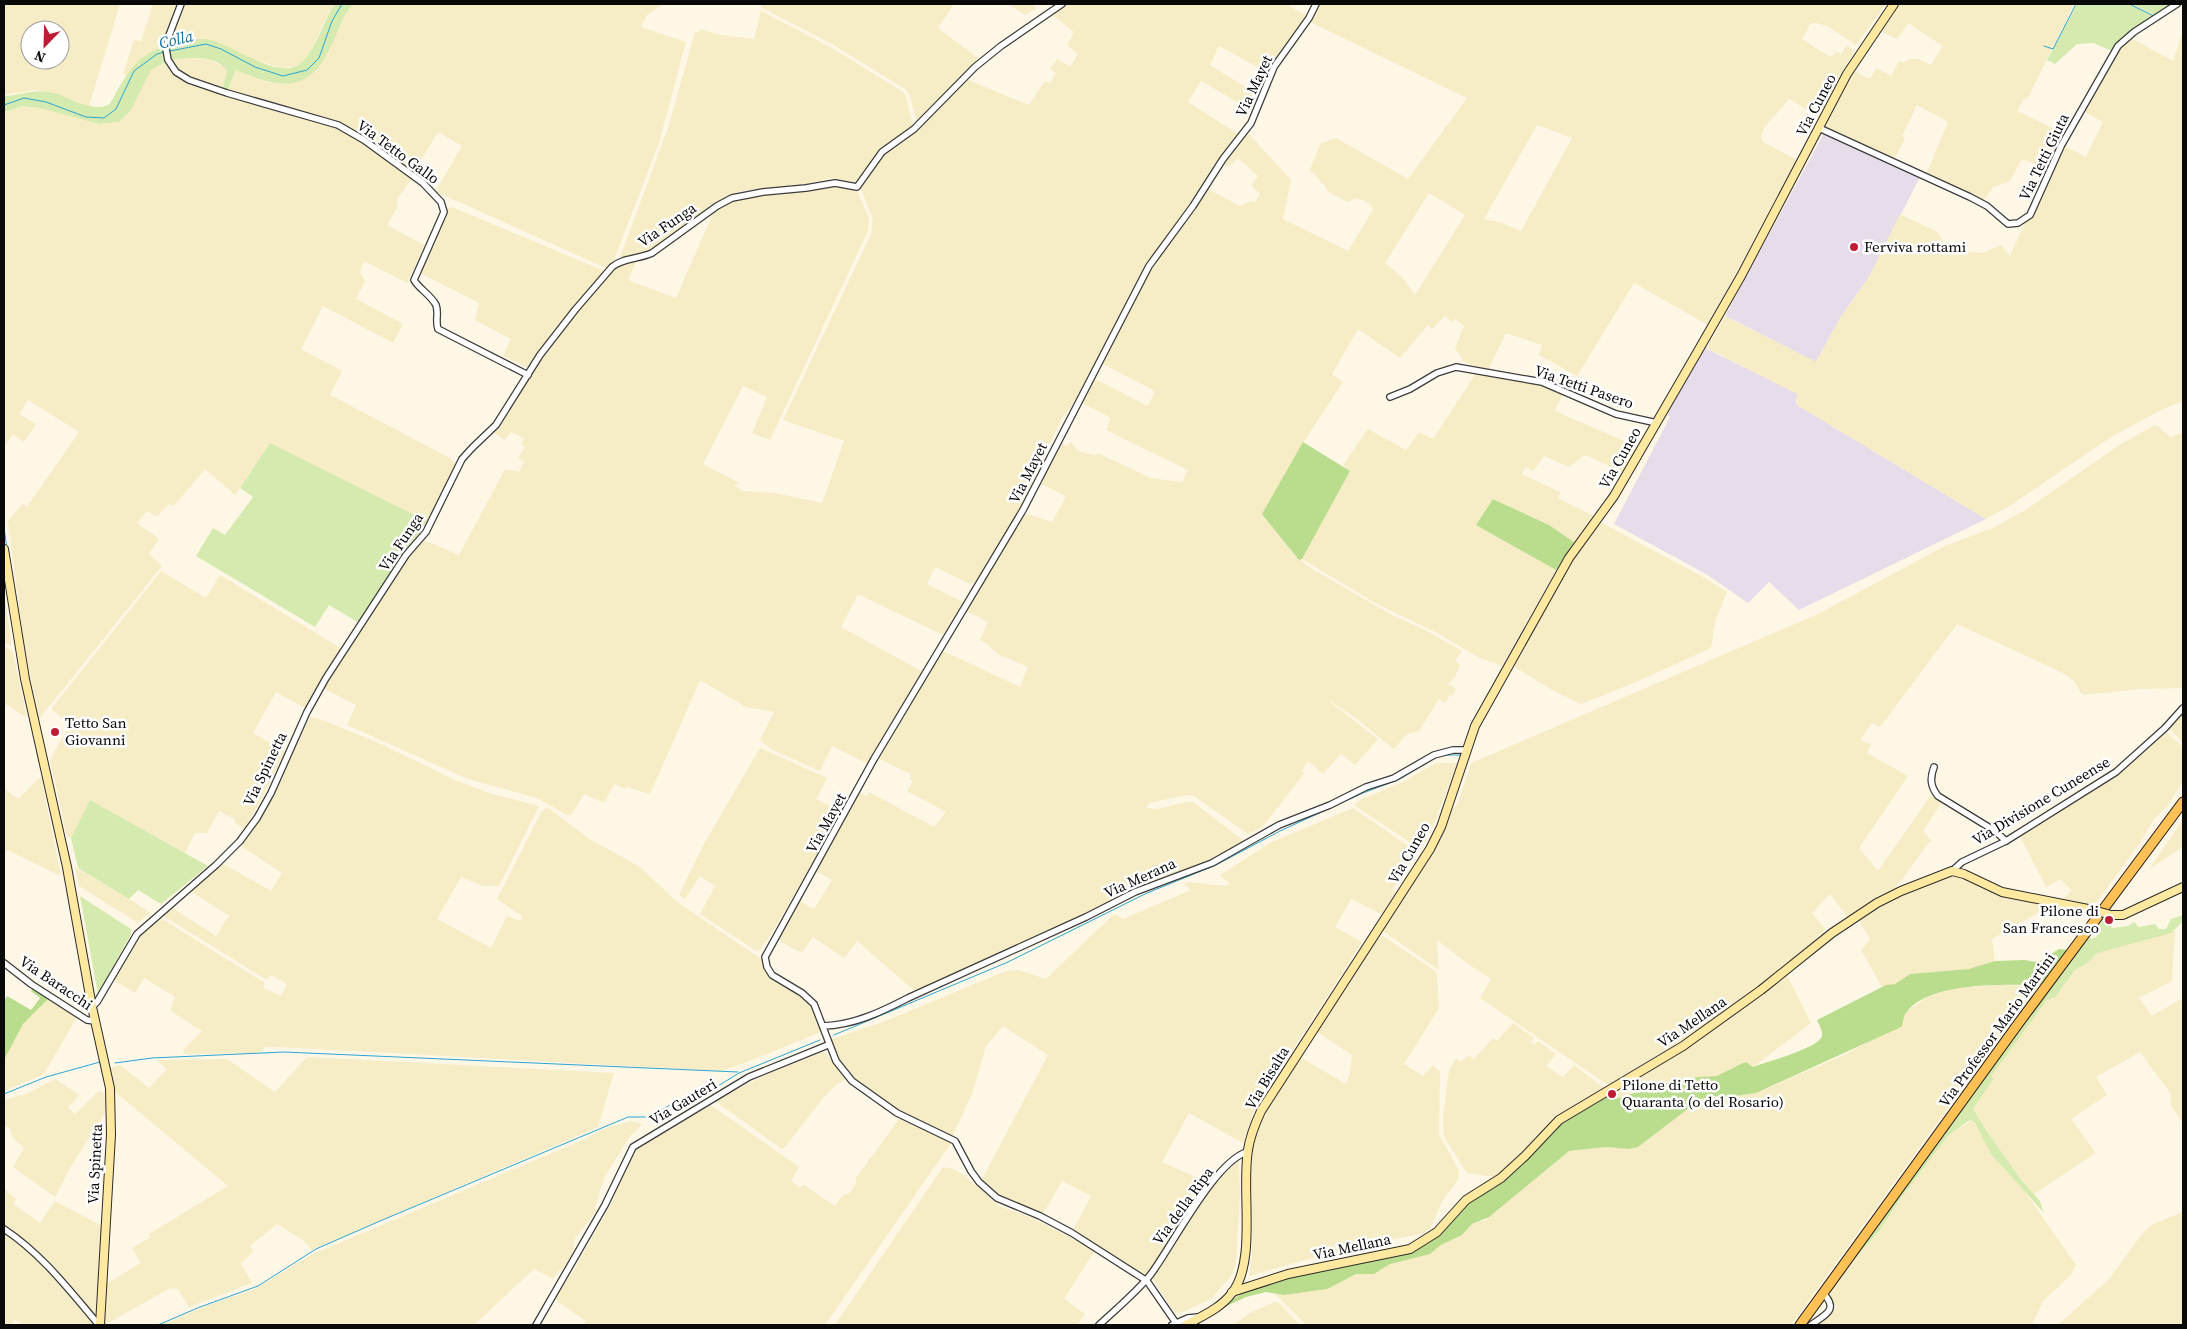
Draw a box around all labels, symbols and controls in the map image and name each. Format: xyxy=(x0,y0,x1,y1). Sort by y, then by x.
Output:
north arrow xyxy=(20,20,70,70)
water label: Colla xyxy=(157,24,196,54)
text: N xyxy=(31,46,49,68)
street label: Via Mayet xyxy=(1230,51,1277,120)
street label: Via Cuneo xyxy=(1790,70,1841,140)
street label: Via Tetti Giuta xyxy=(2013,109,2074,204)
street label: Via Tetto Gallo xyxy=(353,115,444,189)
street label: Via Funga xyxy=(633,197,700,252)
place label: Ferviva rottami xyxy=(1864,236,1966,257)
marker: Ferviva rottami xyxy=(1848,241,1860,253)
street label: Via Tetti Pasero xyxy=(1532,360,1637,413)
street label: Via Cuneo xyxy=(1593,423,1646,493)
street label: Via Mayet xyxy=(1003,439,1052,507)
street label: Via Funga xyxy=(373,508,428,575)
place label: Tetto San Giovanni xyxy=(65,712,127,750)
marker: Tetto San Giovanni xyxy=(49,726,61,738)
street label: Via Spinetta xyxy=(238,728,292,809)
street label: Via Divisione Cuneense xyxy=(1968,751,2114,850)
street label: Via Mayet xyxy=(800,789,851,857)
street label: Via Cuneo xyxy=(1382,818,1435,888)
street label: Via Merana xyxy=(1101,852,1179,903)
place label: Pilone di San Francesco xyxy=(2003,900,2099,938)
marker: Pilone di San Francesco xyxy=(2103,914,2115,926)
street label: Via Professor Mario Martini xyxy=(1933,948,2060,1111)
street label: Via Baracchi xyxy=(16,950,97,1015)
street label: Via Mellana xyxy=(1653,991,1731,1052)
street label: Via Bisalta xyxy=(1239,1042,1294,1113)
street label: Via Gauteri xyxy=(645,1073,720,1130)
place label: Pilone di Tetto Quaranta (o del Rosario) xyxy=(1622,1074,1784,1112)
marker: Pilone di Tetto Quaranta (o del Rosario) xyxy=(1606,1088,1618,1100)
street label: Via Spinetta xyxy=(82,1123,107,1205)
street label: Via della Ripa xyxy=(1147,1162,1218,1249)
street label: Via Mellana xyxy=(1311,1228,1393,1265)

